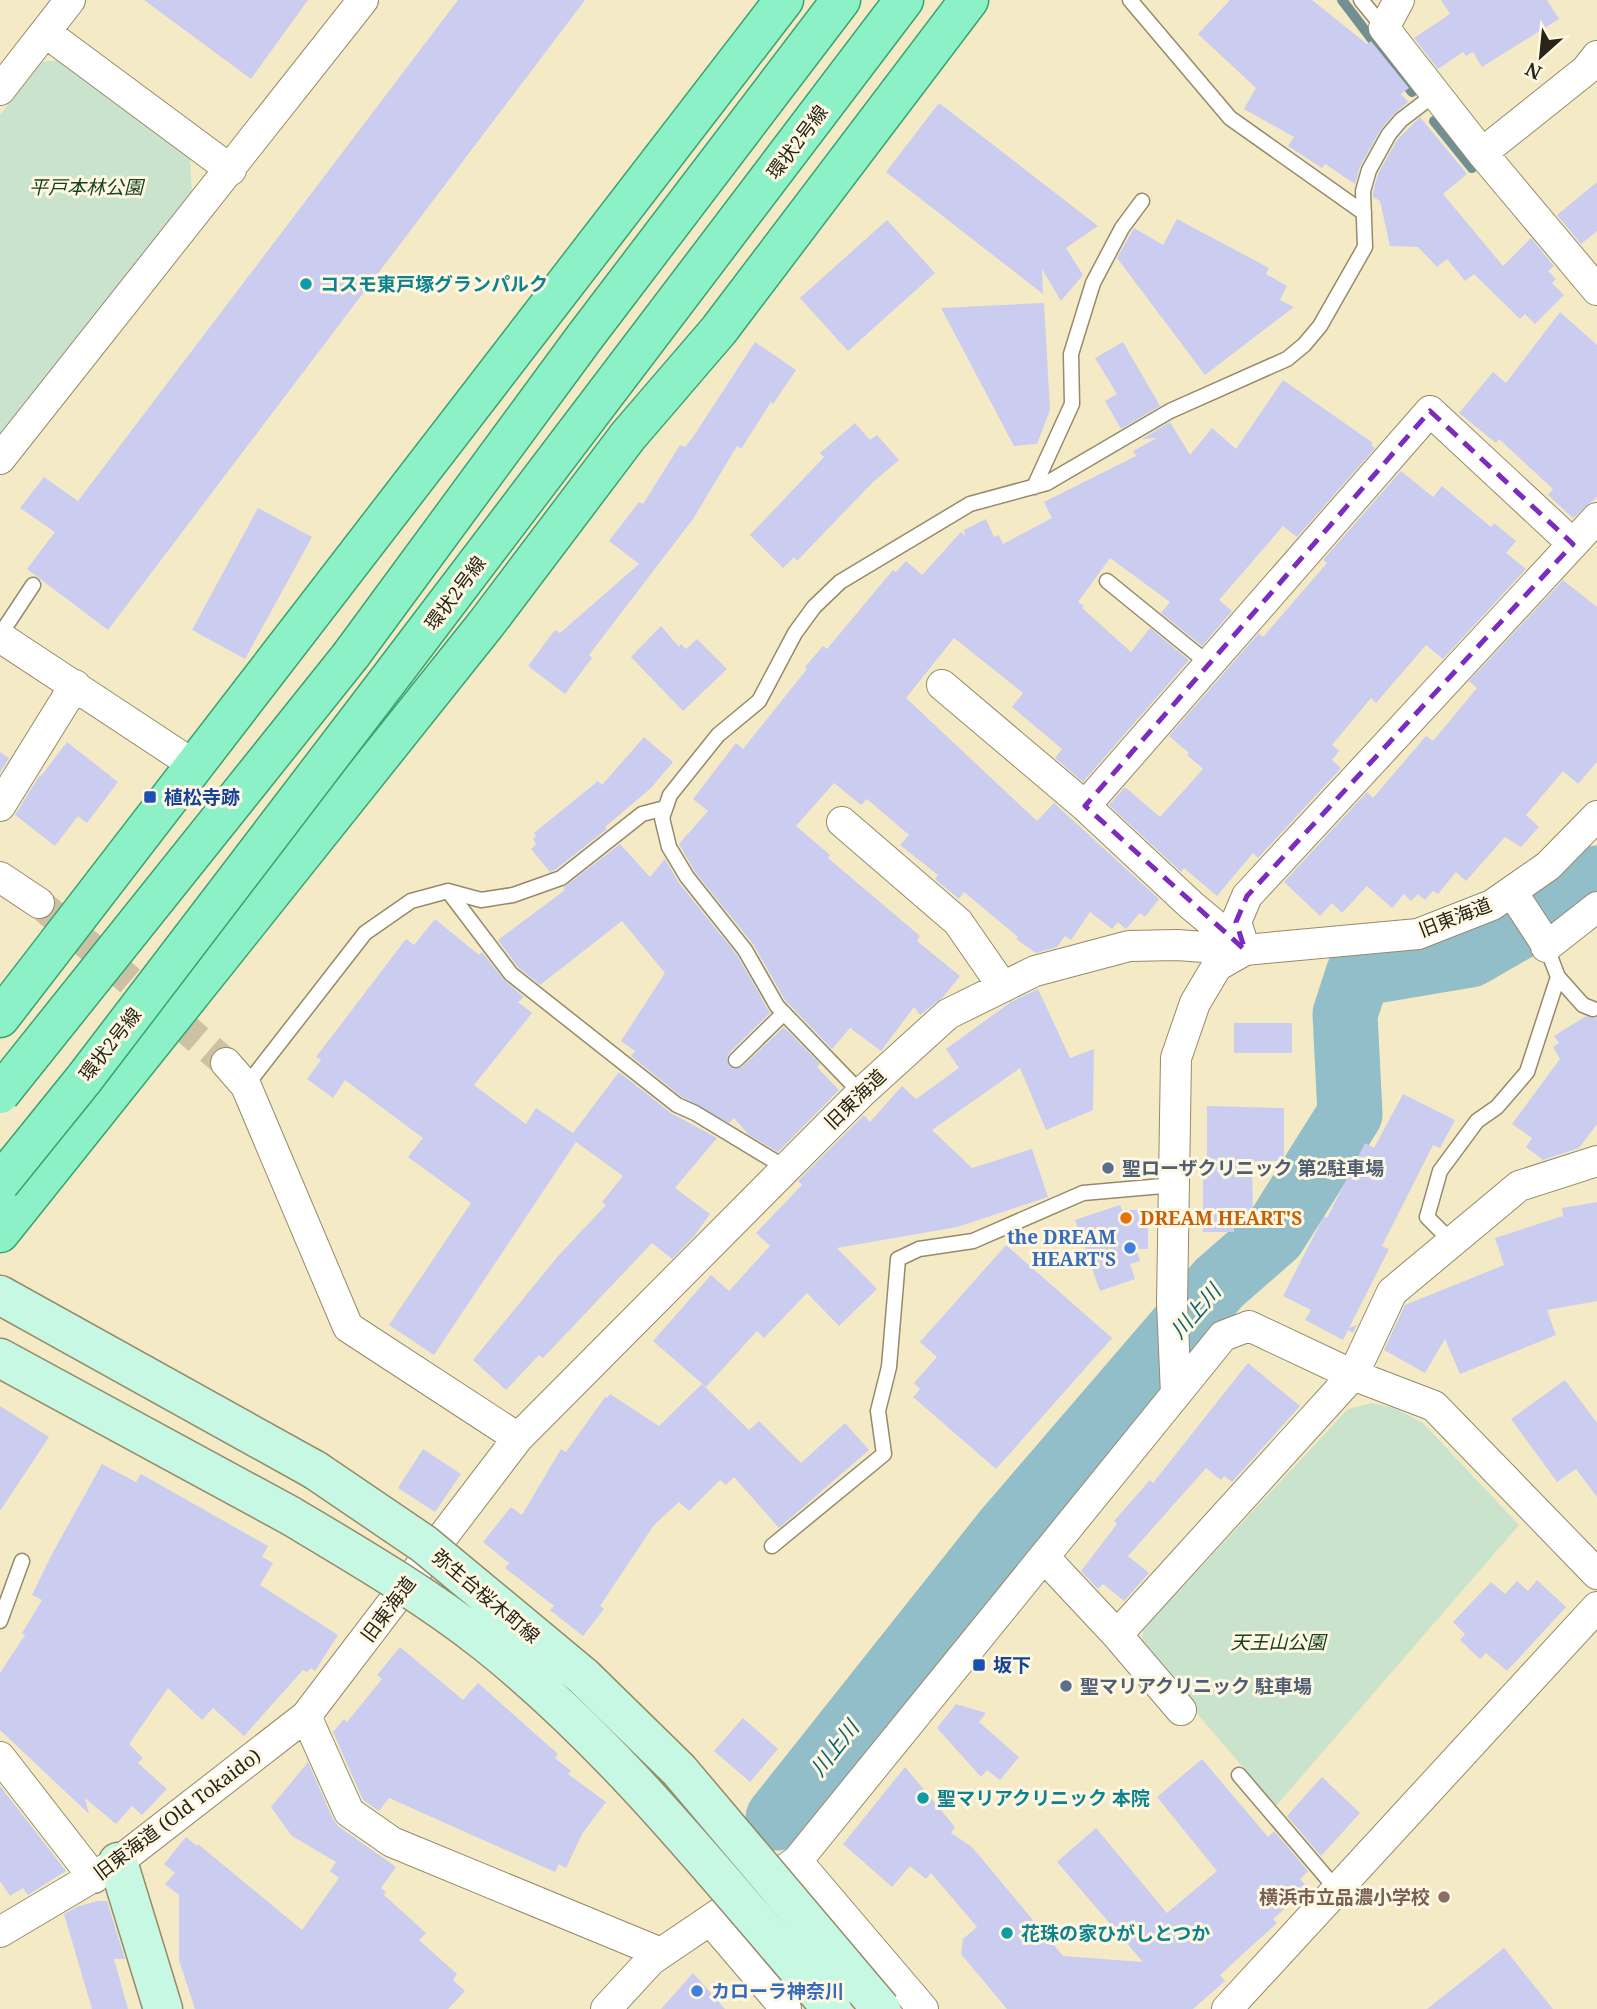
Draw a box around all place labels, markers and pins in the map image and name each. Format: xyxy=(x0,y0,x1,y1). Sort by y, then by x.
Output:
place label: コスモ東戸塚グランパルク xyxy=(320,271,548,297)
marker: コスモ東戸塚グランパルク xyxy=(298,276,314,292)
place label: 植松寺跡 xyxy=(164,784,240,810)
marker: 植松寺跡 xyxy=(142,789,158,805)
place label: 聖ローザクリニック 第2駐車場 xyxy=(1122,1155,1384,1181)
marker: 聖ローザクリニック 第2駐車場 xyxy=(1100,1160,1116,1176)
place label: DREAM HEART'S xyxy=(1140,1205,1302,1231)
marker: DREAM HEART'S xyxy=(1118,1210,1134,1226)
place label: the DREAM HEART'S xyxy=(1007,1224,1116,1272)
marker: the DREAM HEART'S xyxy=(1122,1240,1138,1256)
place label: 坂下 xyxy=(993,1652,1031,1678)
marker: 坂下 xyxy=(971,1657,987,1673)
place label: 聖マリアクリニック 駐車場 xyxy=(1080,1673,1312,1699)
marker: 聖マリアクリニック 駐車場 xyxy=(1058,1678,1074,1694)
place label: 聖マリアクリニック 本院 xyxy=(937,1785,1150,1811)
marker: 聖マリアクリニック 本院 xyxy=(915,1790,931,1806)
place label: 横浜市立品濃小学校 xyxy=(1259,1884,1430,1910)
marker: 横浜市立品濃小学校 xyxy=(1436,1889,1452,1905)
place label: 花珠の家ひがしとつか xyxy=(1021,1920,1210,1946)
marker: 花珠の家ひがしとつか xyxy=(999,1925,1015,1941)
place label: カローラ神奈川 xyxy=(711,1978,844,2004)
marker: カローラ神奈川 xyxy=(689,1983,705,1999)

